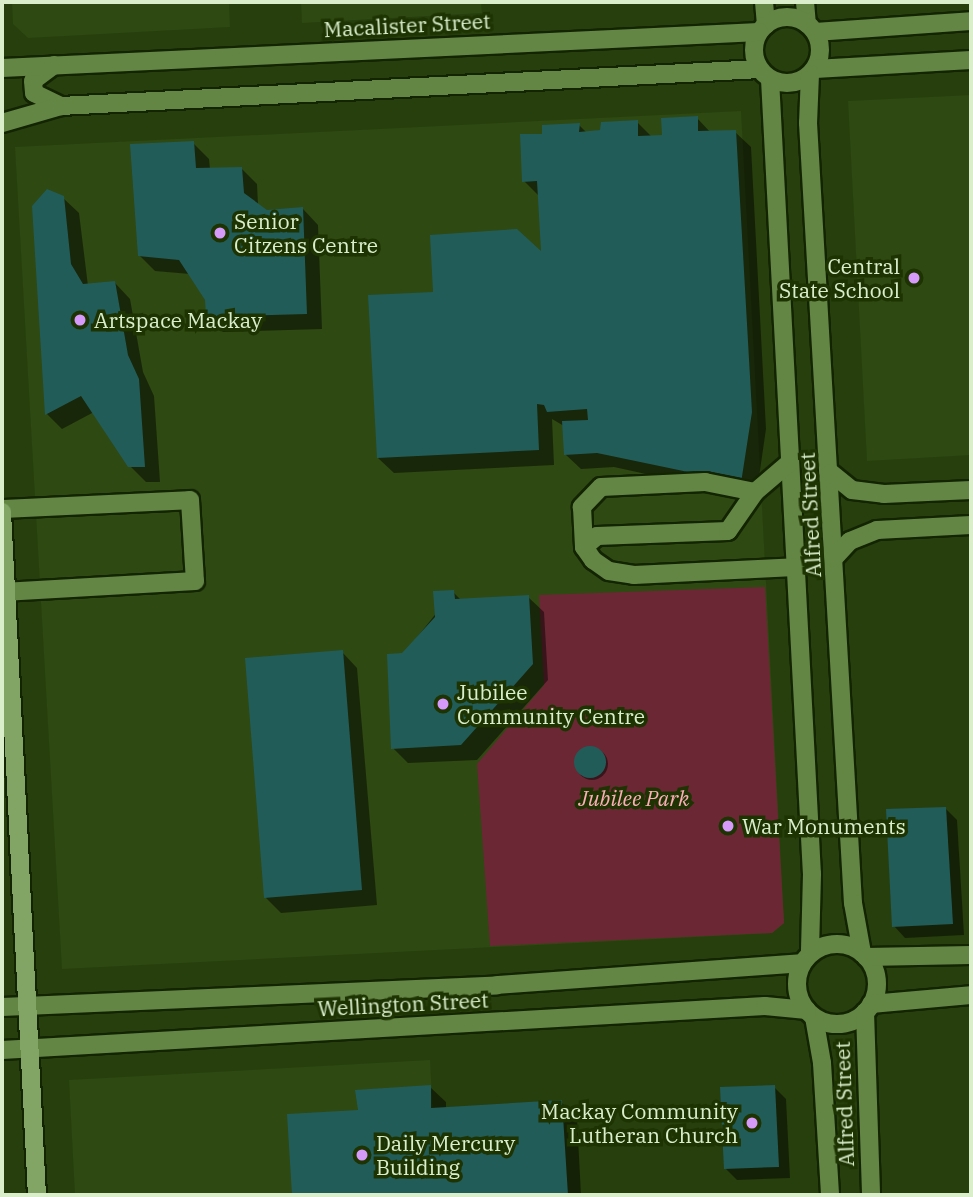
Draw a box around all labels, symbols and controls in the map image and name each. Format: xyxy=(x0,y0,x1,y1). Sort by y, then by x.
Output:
street label: Macalister Street xyxy=(323,8,491,42)
place label: Senior Citzens Centre xyxy=(234,208,378,258)
marker: Senior Citzens Centre xyxy=(212,225,228,241)
place label: Central State School xyxy=(779,253,900,303)
marker: Central State School xyxy=(906,270,922,286)
place label: Artspace Mackay xyxy=(94,307,262,333)
marker: Artspace Mackay xyxy=(72,312,88,328)
street label: Alfred Street xyxy=(794,452,826,578)
place label: Jubilee Community Centre xyxy=(457,679,645,729)
marker: Jubilee Community Centre xyxy=(435,696,451,712)
park label: Jubilee Park xyxy=(578,785,690,811)
place label: War Monuments xyxy=(742,813,906,839)
marker: War Monuments xyxy=(720,818,736,834)
street label: Wellington Street xyxy=(317,987,489,1021)
street label: Alfred Street xyxy=(829,1041,859,1167)
place label: Mackay Community Lutheran Church xyxy=(541,1098,738,1148)
marker: Mackay Community Lutheran Church xyxy=(744,1115,760,1131)
place label: Daily Mercury Building xyxy=(376,1130,515,1180)
marker: Daily Mercury Building xyxy=(354,1147,370,1163)

